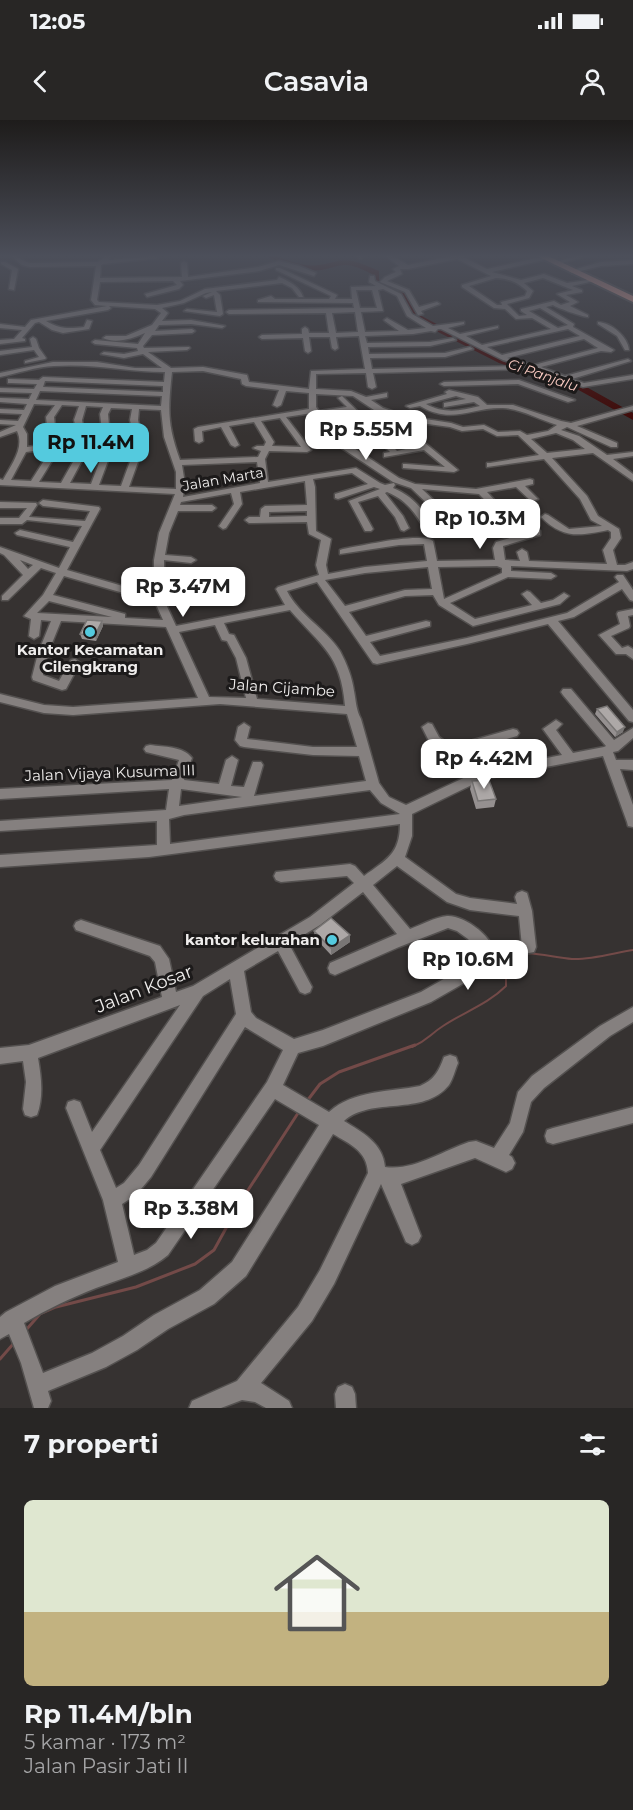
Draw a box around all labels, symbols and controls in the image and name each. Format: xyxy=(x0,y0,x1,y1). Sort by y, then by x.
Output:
text: 12:05 xyxy=(30,8,85,35)
icon: back xyxy=(24,65,57,98)
text: Casavia xyxy=(264,65,369,98)
icon: person xyxy=(576,65,609,98)
water label: Ci Panjalu xyxy=(506,355,580,395)
pin: Rp 5.55M xyxy=(304,410,428,461)
text: Rp 5.55M xyxy=(319,417,413,441)
pin: Rp 11.4M xyxy=(29,423,153,474)
text: Rp 11.4M xyxy=(47,430,135,454)
street label: Jalan Marta xyxy=(180,463,265,495)
pin: Rp 10.3M xyxy=(418,499,542,550)
text: Rp 10.3M xyxy=(434,506,526,530)
pin: Rp 3.47M xyxy=(121,567,245,618)
text: Rp 3.47M xyxy=(135,574,231,598)
marker: Kantor Kecamatan Cilengkrang xyxy=(83,625,97,639)
place label: Kantor Kecamatan Cilengkrang xyxy=(17,640,163,676)
street label: Jalan Cijambe xyxy=(227,674,336,701)
pin: Rp 4.42M xyxy=(422,739,546,790)
text: Rp 4.42M xyxy=(435,746,533,770)
street label: Jalan Vijaya Kusuma III xyxy=(23,760,196,785)
place label: kantor kelurahan xyxy=(185,930,320,949)
marker: kantor kelurahan xyxy=(325,933,339,947)
pin: Rp 10.6M xyxy=(406,940,530,991)
text: Rp 10.6M xyxy=(422,947,514,971)
street label: Jalan Kosar xyxy=(91,960,196,1018)
pin: Rp 3.38M xyxy=(129,1189,253,1240)
text: Rp 3.38M xyxy=(143,1196,239,1220)
text: 7 properti xyxy=(24,1428,159,1460)
icon: filters xyxy=(576,1428,609,1461)
icon: home xyxy=(263,1539,371,1647)
text: Rp 11.4M/bln xyxy=(24,1698,193,1730)
text: 5 kamar · 173 m² xyxy=(24,1730,186,1754)
text: Jalan Pasir Jati II xyxy=(24,1754,189,1778)

